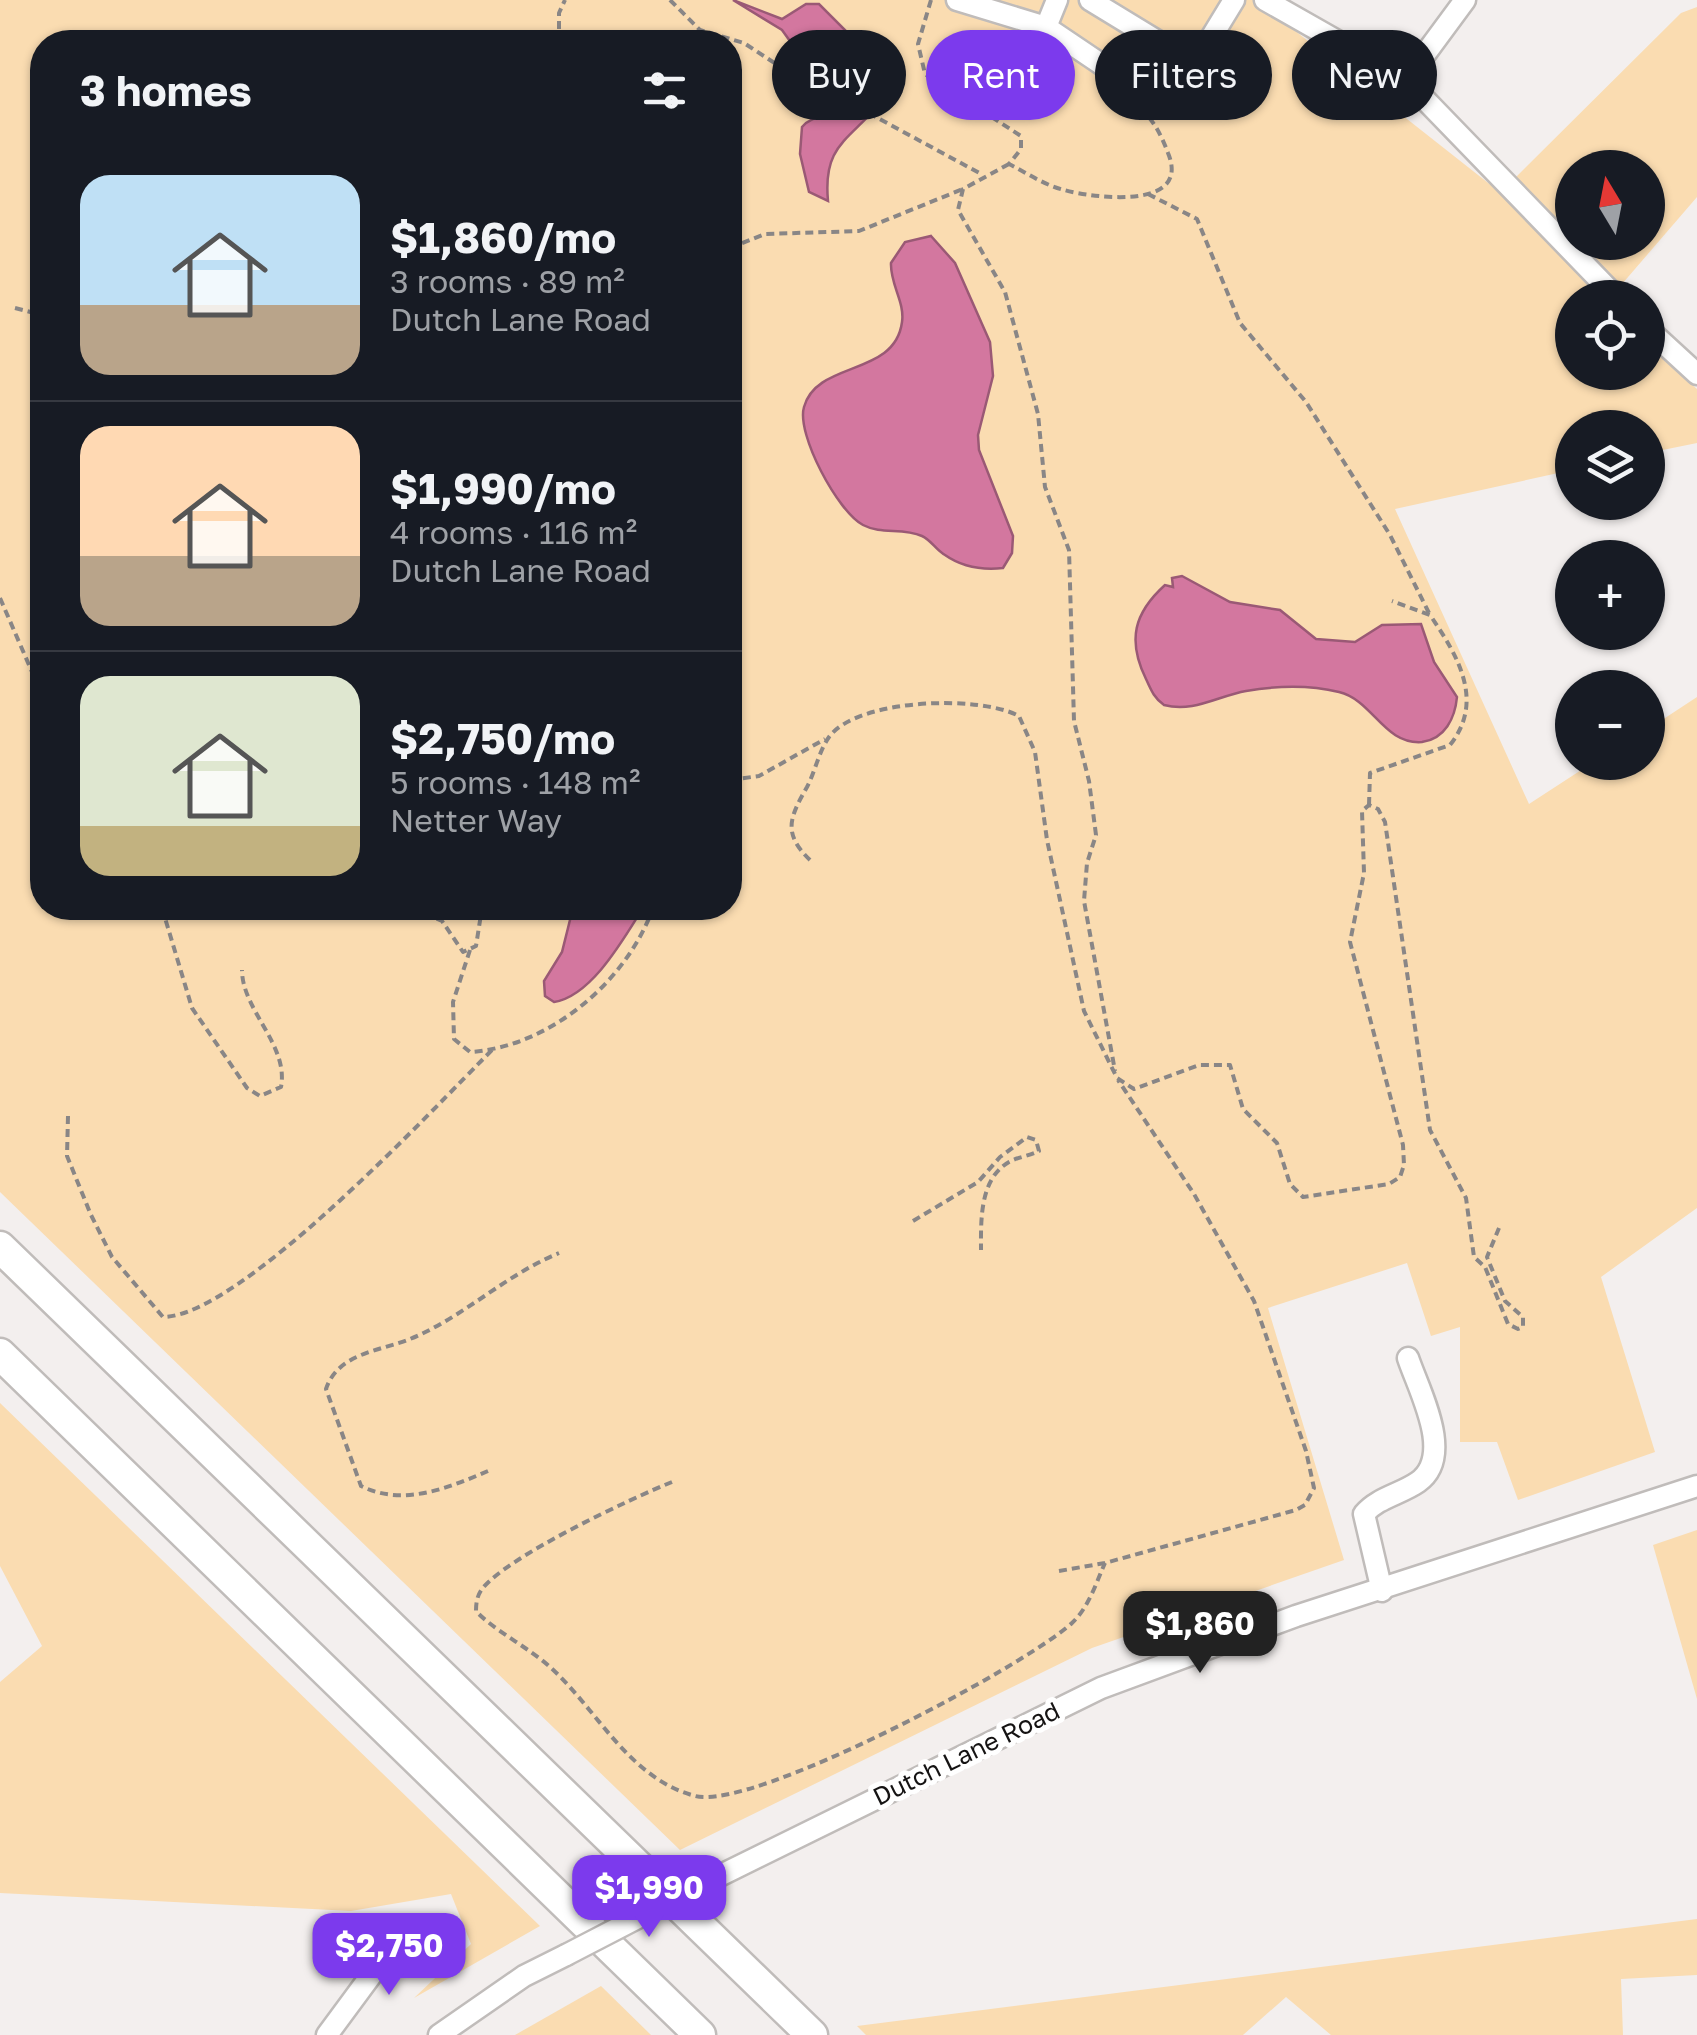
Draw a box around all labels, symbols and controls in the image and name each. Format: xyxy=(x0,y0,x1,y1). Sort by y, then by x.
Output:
chip: Buy xyxy=(772,30,906,120)
chip: Rent xyxy=(926,30,1075,120)
chip: Filters xyxy=(1095,30,1272,120)
chip: New xyxy=(1292,30,1437,120)
icon: filters xyxy=(637,63,692,118)
text: 3 homes xyxy=(80,65,252,115)
north arrow xyxy=(1555,150,1665,260)
map controls xyxy=(1555,150,1665,780)
text: $1,860/mo xyxy=(390,212,616,262)
icon: home xyxy=(160,215,280,335)
text: 3 rooms · 89 m² xyxy=(390,262,625,300)
button: locate xyxy=(1555,280,1665,390)
text: Dutch Lane Road xyxy=(390,300,651,338)
button: layers xyxy=(1555,410,1665,520)
text: $1,990/mo xyxy=(390,463,616,513)
icon: home xyxy=(160,466,280,586)
text: 4 rooms · 116 m² xyxy=(390,513,637,551)
button: + xyxy=(1555,540,1665,650)
text: Dutch Lane Road xyxy=(390,551,651,589)
button: − xyxy=(1555,670,1665,780)
text: $2,750/mo xyxy=(390,713,615,763)
icon: home xyxy=(160,716,280,836)
text: 5 rooms · 148 m² xyxy=(390,763,640,801)
text: Netter Way xyxy=(390,801,562,839)
pin: $1,860 xyxy=(1119,1591,1281,1676)
text: $1,860 xyxy=(1145,1604,1255,1642)
street label: Dutch Lane Road xyxy=(868,1694,1064,1812)
pin: $1,990 xyxy=(568,1855,730,1940)
text: $1,990 xyxy=(594,1868,704,1906)
pin: $2,750 xyxy=(308,1913,470,1998)
text: $2,750 xyxy=(335,1926,443,1964)

